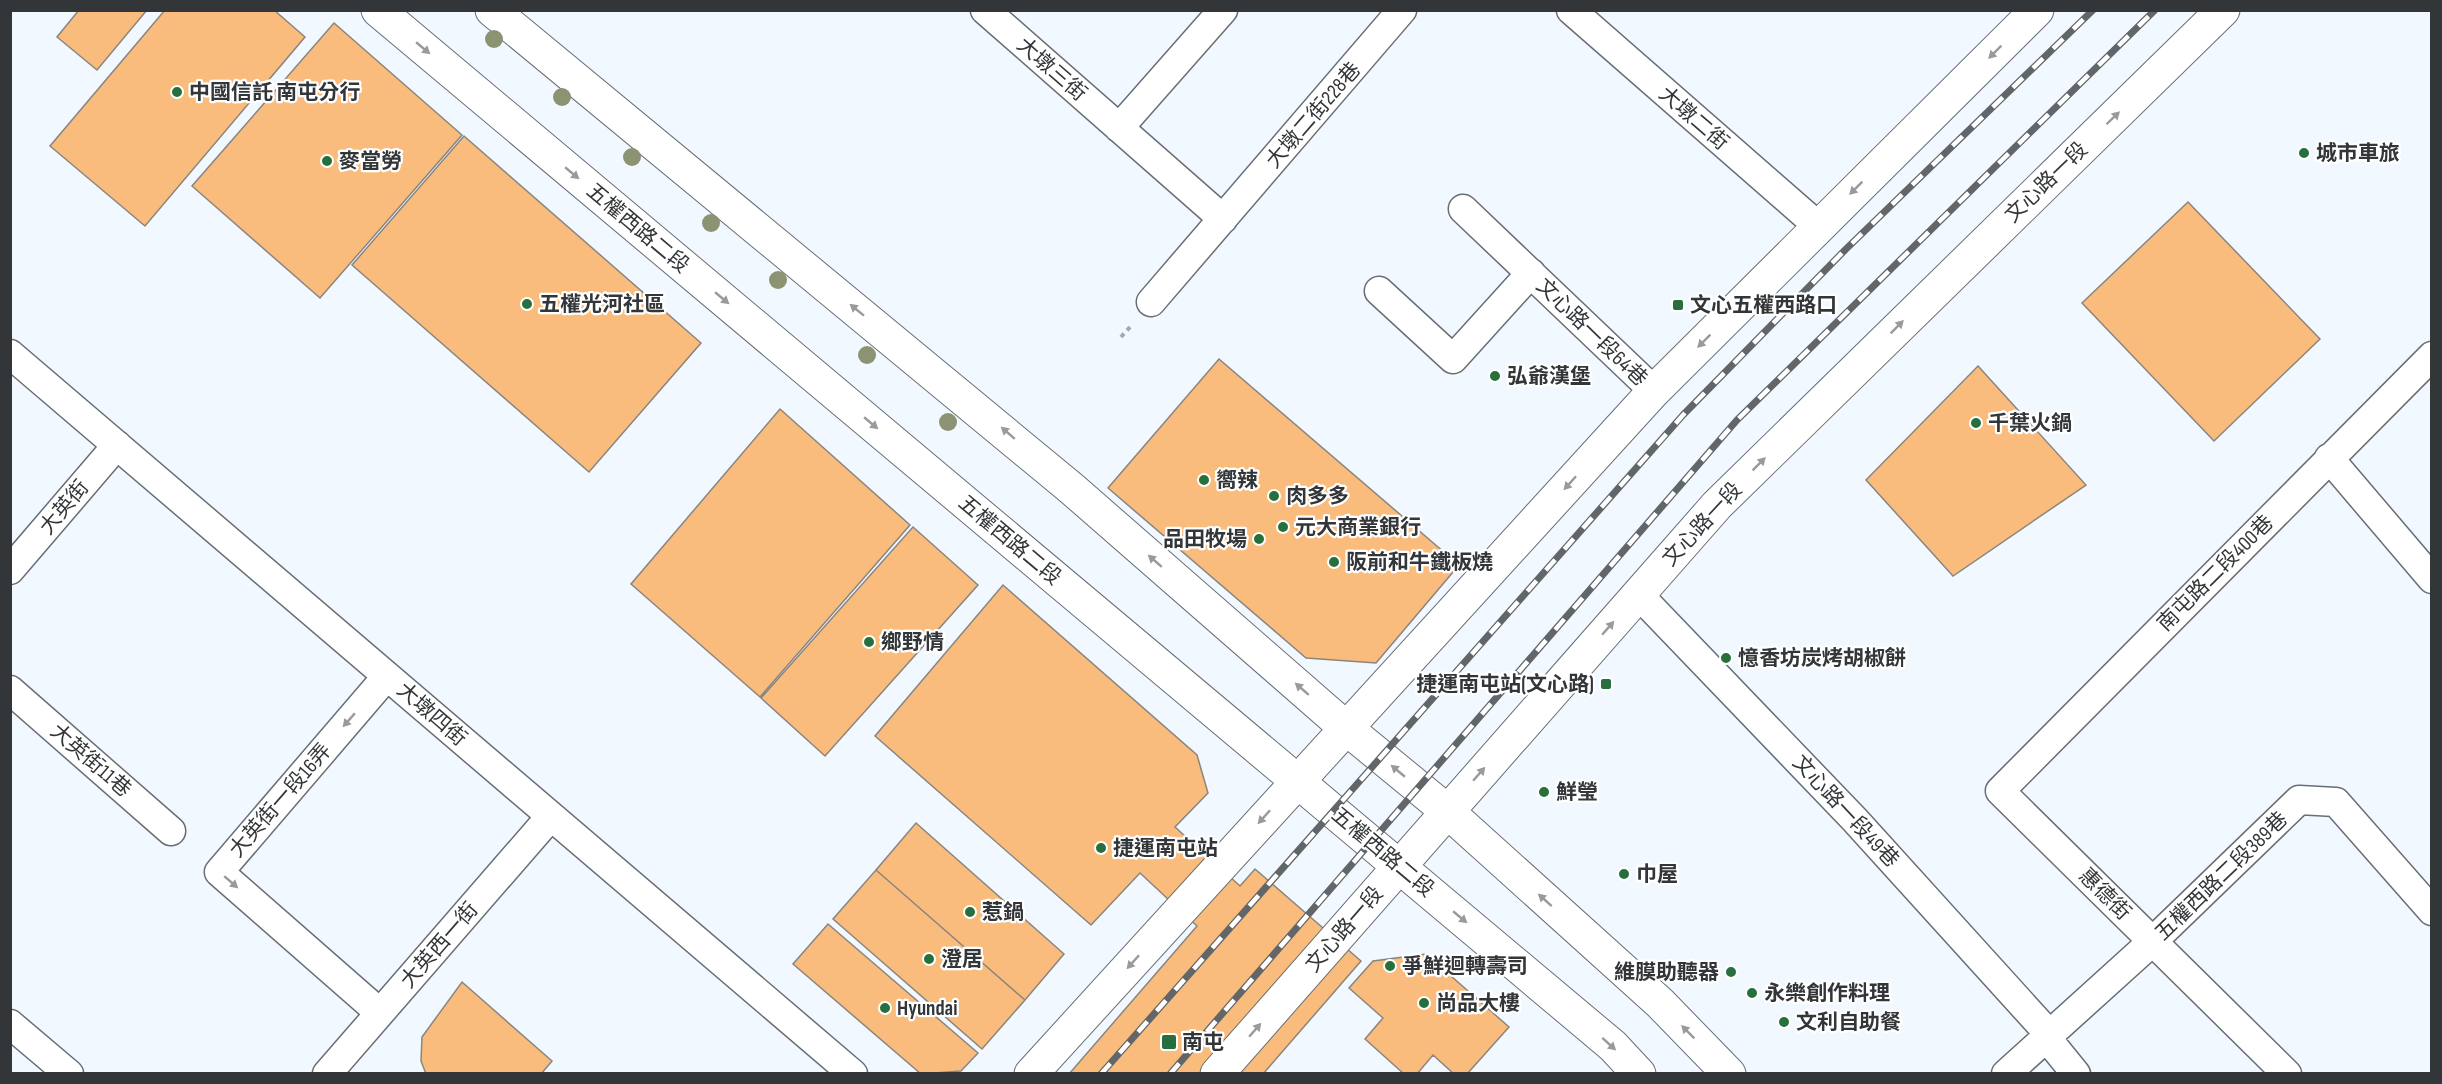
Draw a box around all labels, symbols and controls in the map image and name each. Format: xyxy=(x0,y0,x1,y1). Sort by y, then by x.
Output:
street label: 大墩三街 xyxy=(1012,32,1092,106)
one-way arrow xyxy=(415,41,430,54)
one-way arrow xyxy=(1989,44,2003,58)
street label: 大墩二街228巷 xyxy=(1261,57,1366,173)
place label: 中國信託 南屯分行 xyxy=(189,80,360,105)
street label: 大墩二街 xyxy=(1654,81,1734,155)
marker: 中國信託 南屯分行 xyxy=(170,85,184,99)
one-way arrow xyxy=(2105,111,2120,125)
street label: 文心路一段 xyxy=(2000,137,2093,228)
place label: 城市車旅 xyxy=(2316,141,2400,166)
marker: 城市車旅 xyxy=(2297,146,2311,160)
place label: 麥當勞 xyxy=(339,149,402,174)
marker: 麥當勞 xyxy=(320,154,334,168)
one-way arrow xyxy=(564,166,579,179)
street label: 五權西路二段 xyxy=(581,178,694,278)
one-way arrow xyxy=(1850,181,1864,195)
street label: 文心路一段64巷 xyxy=(1531,273,1652,391)
place label: 五權光河社區 xyxy=(539,292,665,317)
one-way arrow xyxy=(714,292,730,305)
place label: 文心五權西路口 xyxy=(1690,293,1837,318)
marker: 五權光河社區 xyxy=(520,297,534,311)
marker: 文心五權西路口 xyxy=(1671,298,1685,312)
one-way arrow xyxy=(849,303,865,316)
one-way arrow xyxy=(1890,320,1904,334)
one-way arrow xyxy=(1697,334,1711,348)
place label: 弘爺漢堡 xyxy=(1507,364,1591,389)
marker: 弘爺漢堡 xyxy=(1488,369,1502,383)
place label: 千葉火鍋 xyxy=(1988,411,2072,436)
marker: 千葉火鍋 xyxy=(1969,416,1983,430)
one-way arrow xyxy=(863,417,879,430)
one-way arrow xyxy=(1000,427,1016,440)
one-way arrow xyxy=(1751,458,1765,472)
place label: 嚮辣 xyxy=(1216,468,1258,493)
marker: 嚮辣 xyxy=(1197,473,1211,487)
street label: 大英街 xyxy=(35,475,94,539)
one-way arrow xyxy=(1564,475,1577,490)
street label: 文心路一段 xyxy=(1657,477,1747,571)
place label: 肉多多 xyxy=(1286,484,1349,509)
marker: 肉多多 xyxy=(1267,489,1281,503)
street label: 五權西路二段 xyxy=(953,490,1066,590)
street label: 南屯路二段400巷 xyxy=(2152,510,2278,636)
place label: 元大商業銀行 xyxy=(1295,515,1421,540)
marker: 元大商業銀行 xyxy=(1276,520,1290,534)
place label: 品田牧場 xyxy=(1163,527,1247,552)
marker: 品田牧場 xyxy=(1252,532,1266,546)
place label: 阪前和牛鐵板燒 xyxy=(1346,550,1493,575)
one-way arrow xyxy=(1148,555,1163,568)
marker: 阪前和牛鐵板燒 xyxy=(1327,555,1341,569)
one-way arrow xyxy=(1601,621,1614,636)
place label: 鄉野情 xyxy=(881,630,944,655)
marker: 鄉野情 xyxy=(862,635,876,649)
place label: 憶香坊炭烤胡椒餅 xyxy=(1738,646,1906,671)
marker: 憶香坊炭烤胡椒餅 xyxy=(1719,651,1733,665)
place label: 捷運南屯站(文心路) xyxy=(1416,672,1594,697)
street label: 大墩四街 xyxy=(392,677,472,751)
marker: 捷運南屯站(文心路) xyxy=(1599,677,1613,691)
one-way arrow xyxy=(1295,683,1310,696)
one-way arrow xyxy=(343,712,356,727)
street label: 大英街11巷 xyxy=(45,719,136,802)
street label: 大英街一段16弄 xyxy=(224,738,337,862)
street label: 文心路一段49巷 xyxy=(1787,750,1904,873)
one-way arrow xyxy=(1391,765,1406,778)
one-way arrow xyxy=(1472,767,1485,782)
place label: 鮮瑩 xyxy=(1556,780,1598,805)
marker: 鮮瑩 xyxy=(1537,785,1551,799)
street label: 五權西路二段 xyxy=(1326,802,1439,902)
street label: 五權西路二段389巷 xyxy=(2150,807,2293,946)
one-way arrow xyxy=(1258,809,1271,824)
place label: 捷運南屯站 xyxy=(1113,836,1218,861)
marker: 捷運南屯站 xyxy=(1094,841,1108,855)
place label: 巾屋 xyxy=(1636,862,1678,887)
street label: 惠德街 xyxy=(2074,863,2136,925)
marker: 巾屋 xyxy=(1617,867,1631,881)
one-way arrow xyxy=(223,875,238,888)
street label: 文心路一段 xyxy=(1301,882,1388,977)
one-way arrow xyxy=(1537,893,1552,907)
street label: 大英西一街 xyxy=(396,898,483,993)
place label: 惹鍋 xyxy=(982,900,1024,925)
marker: 惹鍋 xyxy=(963,905,977,919)
one-way arrow xyxy=(1452,911,1468,924)
place label: 澄居 xyxy=(941,947,983,972)
marker: 澄居 xyxy=(922,952,936,966)
one-way arrow xyxy=(1126,954,1140,969)
place label: 爭鮮迴轉壽司 xyxy=(1402,954,1528,979)
marker: 爭鮮迴轉壽司 xyxy=(1383,959,1397,973)
place label: 維膜助聽器 xyxy=(1614,960,1719,985)
marker: 維膜助聽器 xyxy=(1724,965,1738,979)
place label: 永樂創作料理 xyxy=(1764,981,1890,1006)
marker: 永樂創作料理 xyxy=(1745,986,1759,1000)
place label: 尚品大樓 xyxy=(1436,991,1520,1016)
place label: Hyundai xyxy=(897,996,957,1021)
marker: 尚品大樓 xyxy=(1417,996,1431,1010)
marker: Hyundai xyxy=(878,1001,892,1015)
place label: 文利自助餐 xyxy=(1796,1010,1901,1035)
marker: 文利自助餐 xyxy=(1777,1015,1791,1029)
one-way arrow xyxy=(1248,1022,1262,1037)
one-way arrow xyxy=(1681,1024,1695,1039)
place label: 南屯 xyxy=(1182,1030,1224,1055)
marker: 南屯 xyxy=(1160,1033,1178,1051)
one-way arrow xyxy=(1601,1037,1616,1050)

